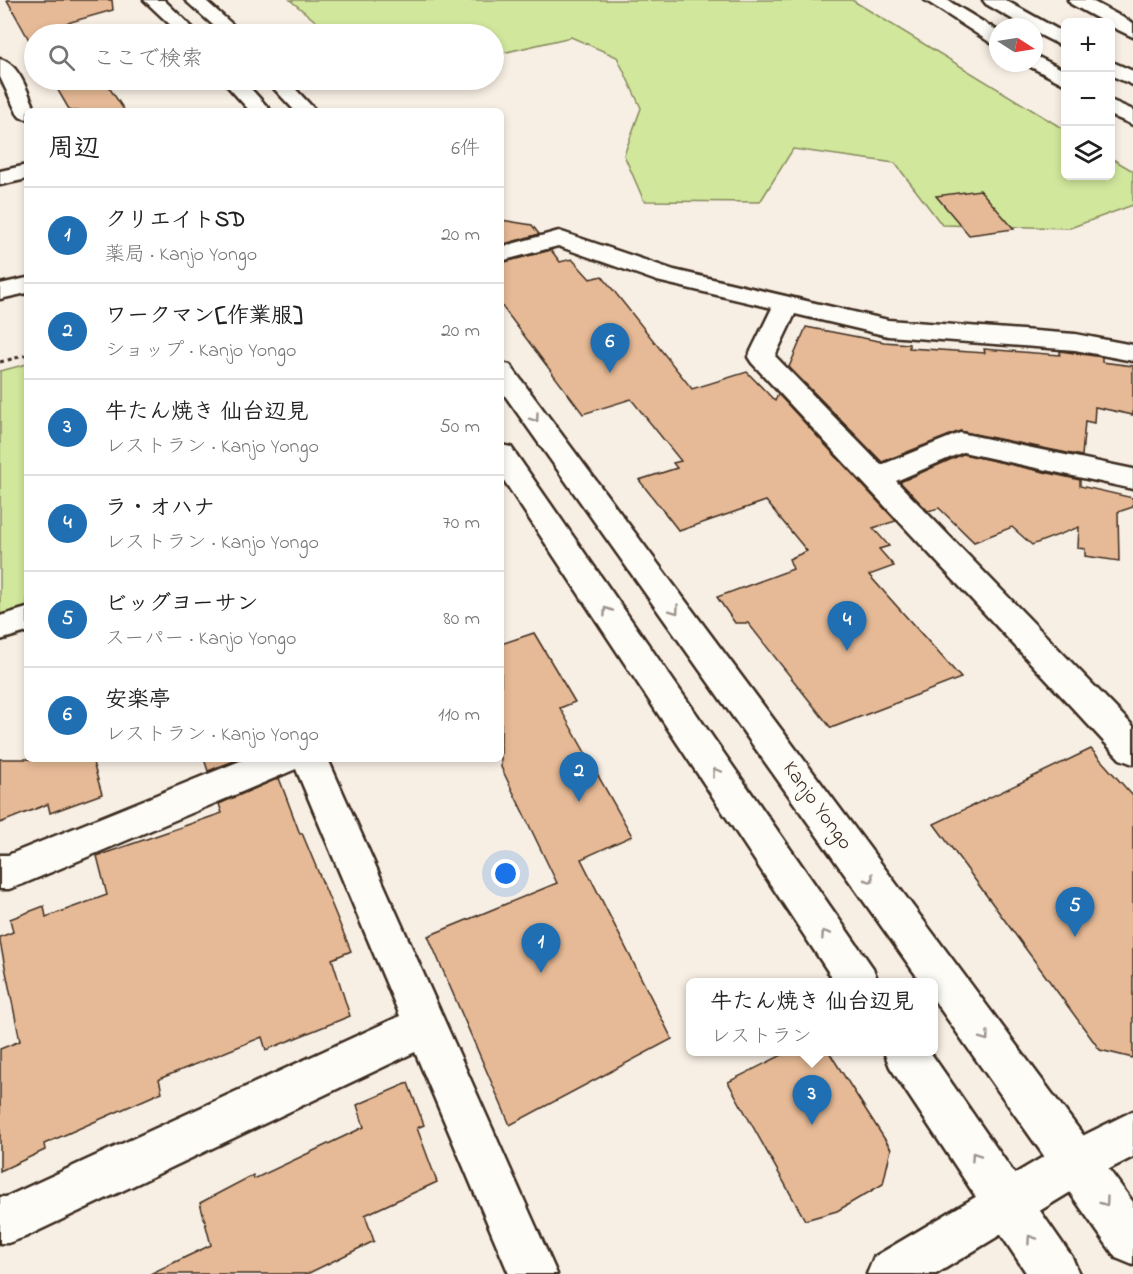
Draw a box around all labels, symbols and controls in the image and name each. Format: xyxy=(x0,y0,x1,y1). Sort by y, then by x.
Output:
north arrow xyxy=(989,18,1043,72)
map controls xyxy=(1061,18,1115,180)
button: + xyxy=(1061,18,1115,72)
search box xyxy=(24,24,504,90)
icon: search xyxy=(45,41,78,74)
text: ここで検索 xyxy=(93,44,203,76)
button: − xyxy=(1061,72,1115,126)
button: layers xyxy=(1061,126,1115,180)
text: 周辺 xyxy=(48,131,100,169)
text: 6件 xyxy=(451,135,480,164)
text: クリエイトSD xyxy=(105,205,245,237)
text: 1 xyxy=(64,221,71,250)
text: 20 m xyxy=(441,221,480,250)
text: 薬局 · Kanjo Yongo xyxy=(105,241,257,270)
text: ワークマン[作業服] xyxy=(105,301,303,333)
text: 2 xyxy=(63,317,72,346)
text: 20 m xyxy=(441,317,480,346)
pin: 6 xyxy=(590,324,630,373)
text: ショップ · Kanjo Yongo xyxy=(105,337,296,366)
text: 牛たん焼き 仙台辺見 xyxy=(105,397,309,429)
one-way arrow xyxy=(528,411,539,422)
text: 3 xyxy=(63,413,72,442)
text: 50 m xyxy=(439,413,480,442)
text: レストラン · Kanjo Yongo xyxy=(105,433,319,462)
text: ラ・オハナ xyxy=(105,493,215,525)
text: 4 xyxy=(63,509,72,538)
text: 70 m xyxy=(443,509,480,538)
text: レストラン · Kanjo Yongo xyxy=(105,529,319,558)
text: ビッグヨーサン xyxy=(105,589,259,621)
pin: 4 xyxy=(828,602,866,651)
one-way arrow xyxy=(668,603,679,614)
text: 5 xyxy=(62,605,73,634)
text: 80 m xyxy=(443,605,480,634)
one-way arrow xyxy=(603,606,614,617)
text: スーパー · Kanjo Yongo xyxy=(105,625,296,654)
text: 安楽亭 xyxy=(105,685,171,717)
text: 6 xyxy=(63,701,72,730)
text: 110 m xyxy=(438,701,480,730)
text: レストラン · Kanjo Yongo xyxy=(105,721,319,750)
pin: 2 xyxy=(560,752,598,802)
street label: Kanjo Yongo xyxy=(773,756,859,858)
one-way arrow xyxy=(712,768,723,779)
your location xyxy=(491,859,520,888)
one-way arrow xyxy=(863,872,874,883)
pin: 5 xyxy=(1056,888,1094,937)
pin: 1 xyxy=(522,924,560,973)
one-way arrow xyxy=(821,930,832,941)
popup xyxy=(686,978,938,1056)
text: 牛たん焼き 仙台辺見 xyxy=(710,987,914,1019)
text: レストラン xyxy=(710,1023,812,1052)
one-way arrow xyxy=(978,1030,989,1041)
pin: 3 xyxy=(792,1076,832,1125)
one-way arrow xyxy=(971,1151,982,1162)
one-way arrow xyxy=(1097,1195,1108,1206)
one-way arrow xyxy=(1027,1235,1038,1246)

